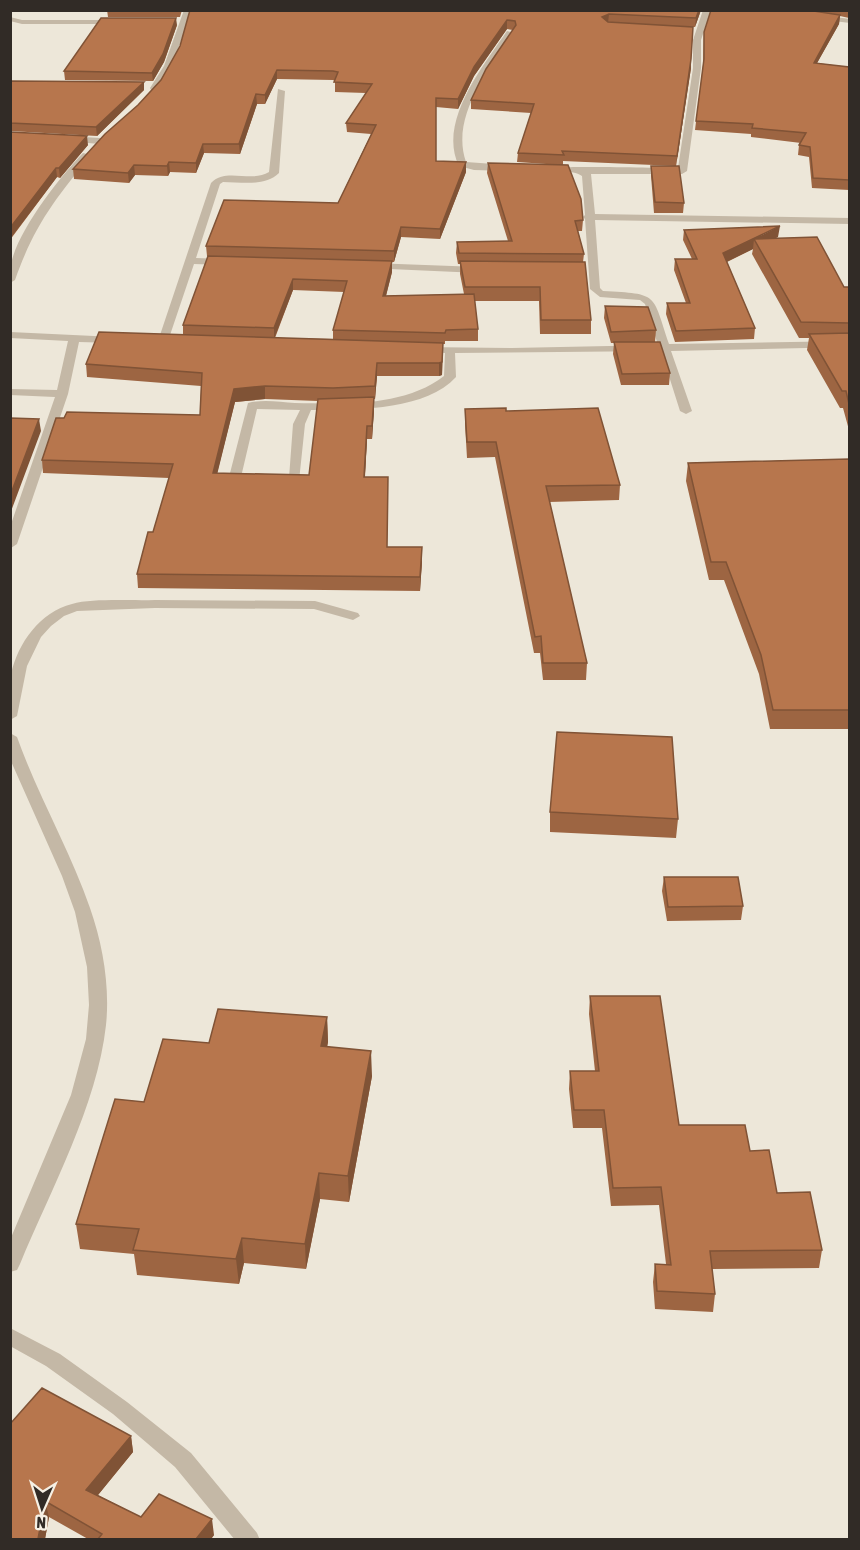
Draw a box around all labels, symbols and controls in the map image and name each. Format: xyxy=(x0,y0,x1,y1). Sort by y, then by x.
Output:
north arrow xyxy=(12,1478,72,1538)
text: N xyxy=(36,1514,46,1532)

